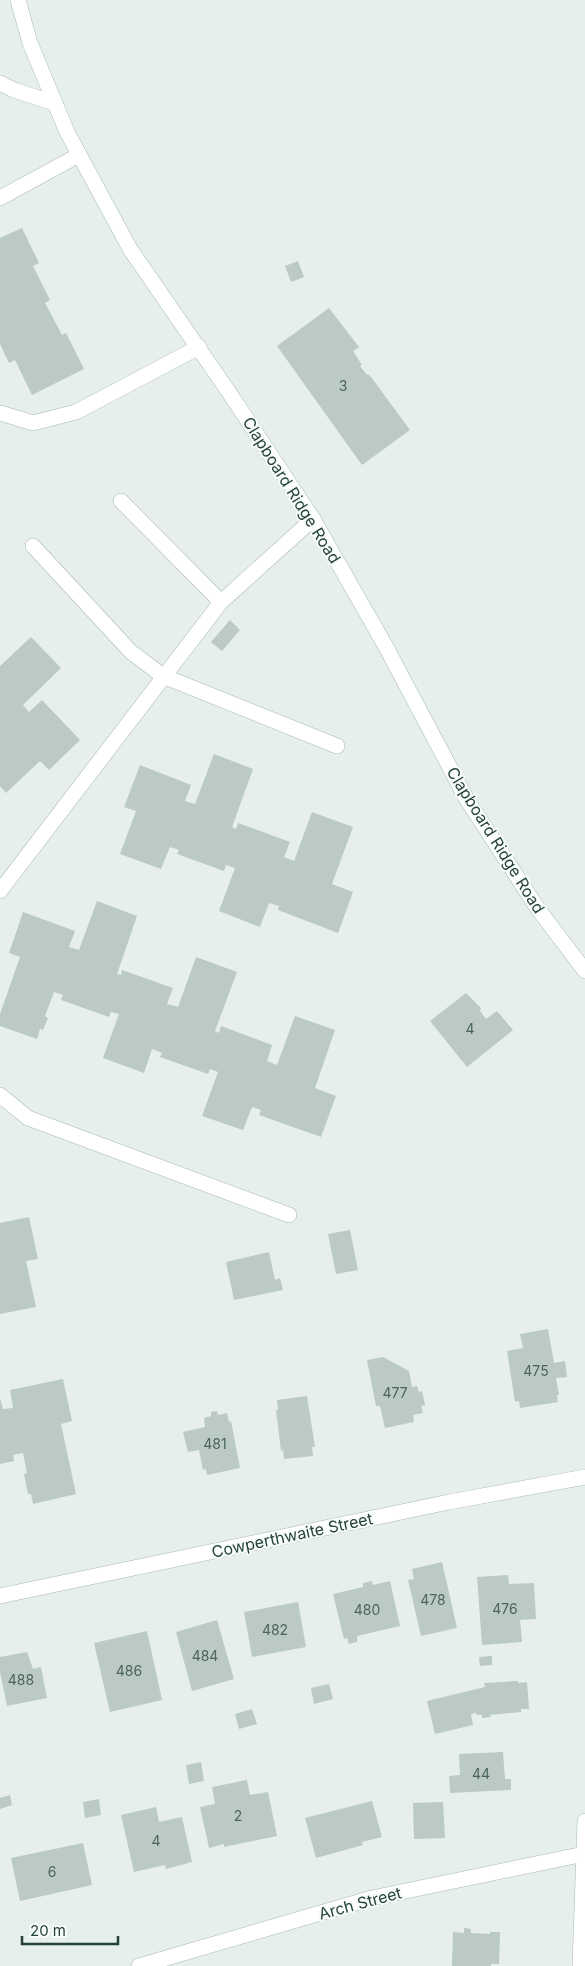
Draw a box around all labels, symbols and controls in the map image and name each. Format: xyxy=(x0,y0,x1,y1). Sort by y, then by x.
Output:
house number: 3 xyxy=(339,377,347,394)
street label: Clapboard Ridge Road xyxy=(239,413,345,567)
street label: Clapboard Ridge Road xyxy=(443,763,549,917)
house number: 4 xyxy=(465,1020,475,1037)
house number: 475 xyxy=(523,1362,549,1379)
house number: 477 xyxy=(382,1384,408,1401)
house number: 481 xyxy=(203,1435,227,1452)
street label: Cowperthwaite Street xyxy=(210,1508,374,1562)
house number: 478 xyxy=(420,1591,446,1608)
house number: 476 xyxy=(492,1600,518,1617)
house number: 480 xyxy=(354,1601,380,1618)
house number: 482 xyxy=(262,1621,288,1638)
house number: 484 xyxy=(192,1647,218,1664)
house number: 486 xyxy=(116,1662,142,1679)
house number: 488 xyxy=(8,1671,34,1688)
house number: 44 xyxy=(472,1765,490,1782)
house number: 2 xyxy=(234,1807,242,1824)
house number: 4 xyxy=(151,1832,161,1849)
house number: 6 xyxy=(48,1863,56,1880)
street label: Arch Street xyxy=(316,1882,404,1924)
scale bar xyxy=(22,1914,119,1946)
text: 20 m xyxy=(30,1921,66,1940)

